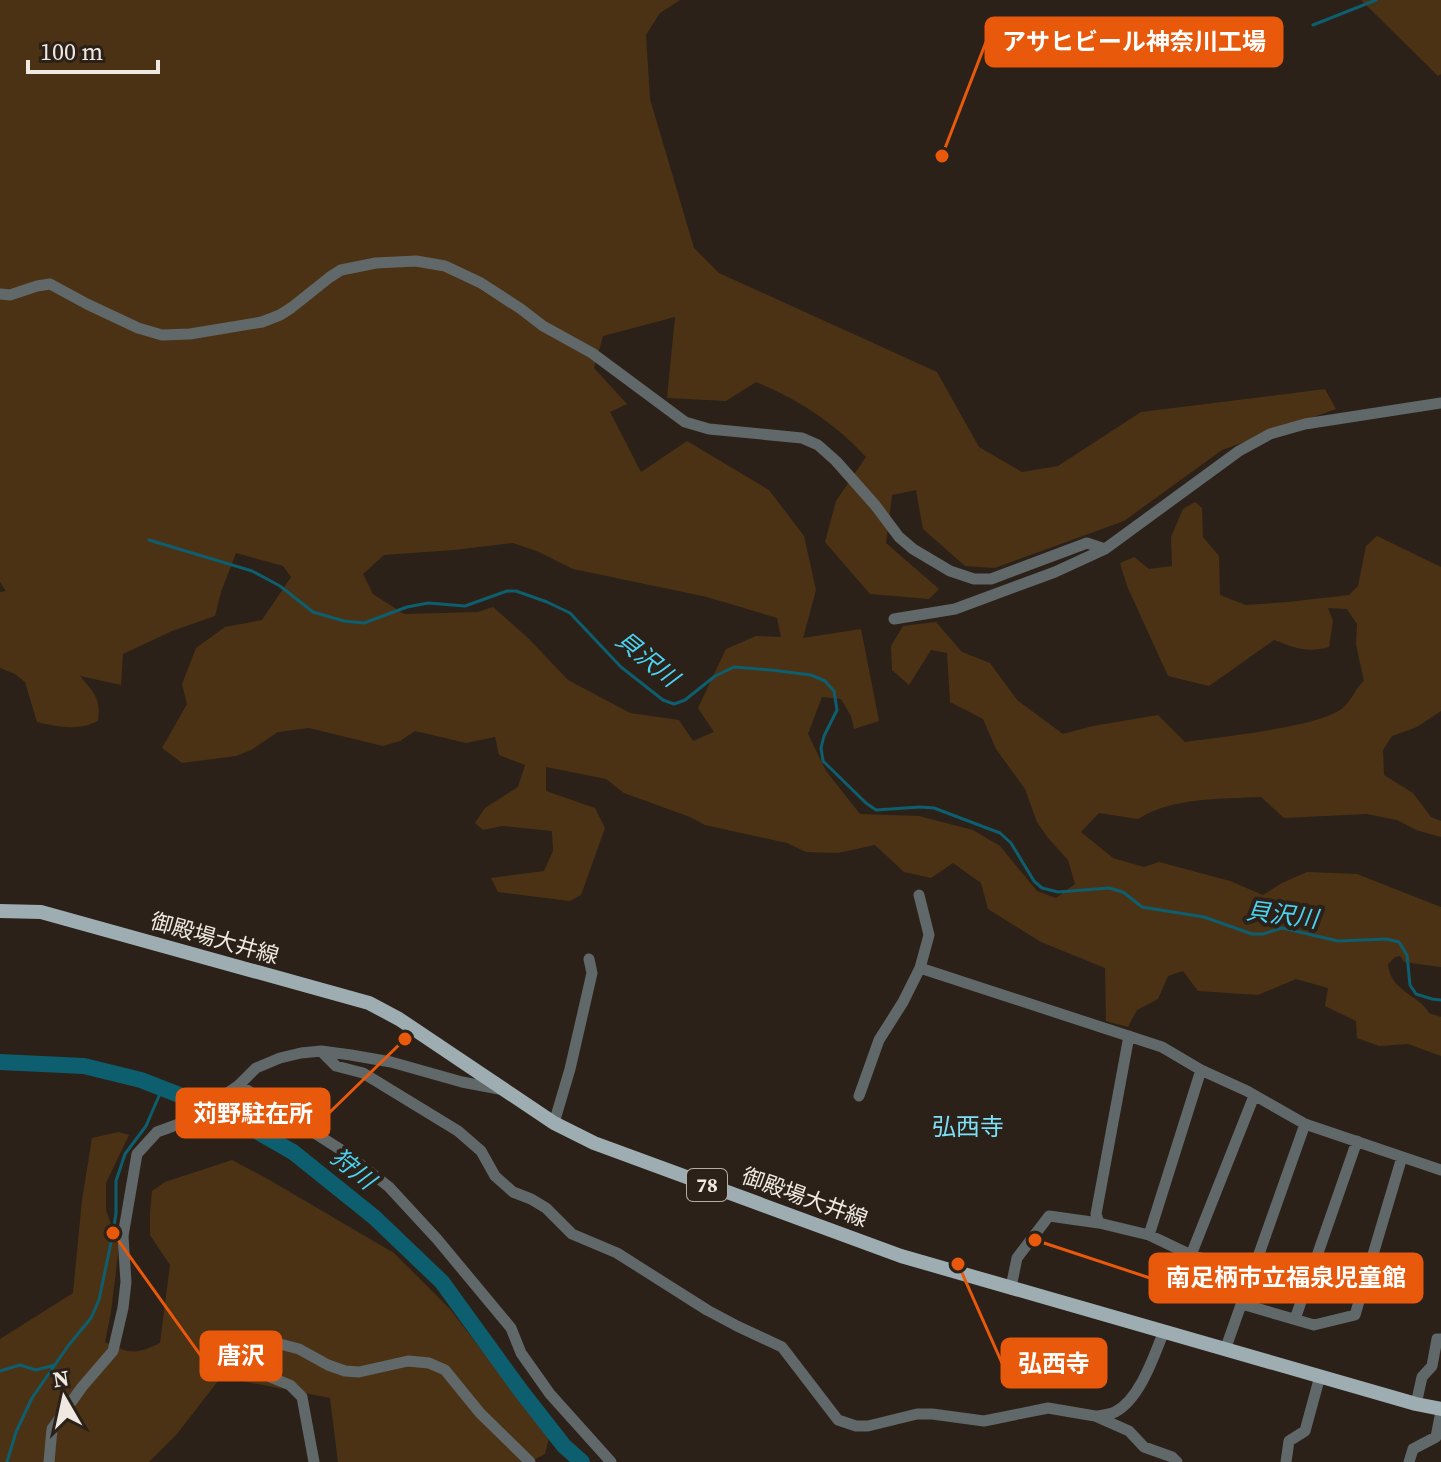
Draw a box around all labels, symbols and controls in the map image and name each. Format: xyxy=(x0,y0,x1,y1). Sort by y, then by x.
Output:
callout: アサヒビール神奈川工場 xyxy=(986,18,1282,66)
scale bar xyxy=(28,24,158,74)
text: アサヒビール神奈川工場 xyxy=(1002,25,1266,58)
text: 100 m xyxy=(40,35,103,68)
water label: 貝沢川 xyxy=(609,623,688,696)
water label: 貝沢川 xyxy=(1244,894,1323,936)
street label: 御殿場大井線 xyxy=(147,905,283,971)
callout: 苅野駐在所 xyxy=(177,1089,329,1137)
text: 苅野駐在所 xyxy=(193,1097,313,1130)
district label: 弘西寺 xyxy=(932,1110,1004,1143)
water label: 狩川 xyxy=(324,1141,385,1198)
street label: 御殿場大井線 xyxy=(738,1160,872,1234)
road number: 78 xyxy=(687,1169,727,1201)
callout: 南足柄市立福泉児童館 xyxy=(1150,1254,1422,1302)
text: 南足柄市立福泉児童館 xyxy=(1166,1261,1406,1294)
callout: 唐沢 xyxy=(201,1332,281,1380)
text: 唐沢 xyxy=(217,1339,265,1372)
callout: 弘西寺 xyxy=(1002,1339,1106,1387)
text: 弘西寺 xyxy=(1018,1347,1090,1380)
north arrow xyxy=(24,1358,104,1438)
text: N xyxy=(51,1362,71,1394)

